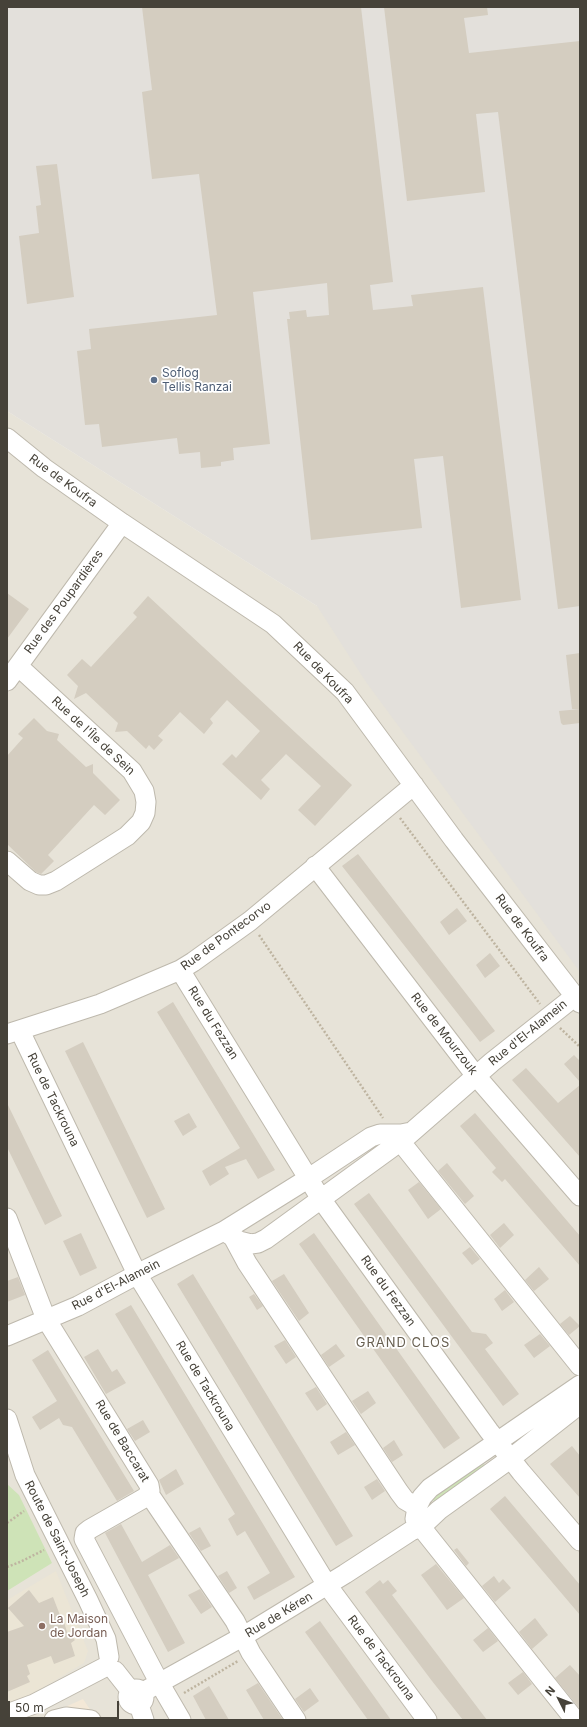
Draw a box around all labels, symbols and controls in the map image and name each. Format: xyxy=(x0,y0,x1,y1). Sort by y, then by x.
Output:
place label: Soflog Tellis Ranzai xyxy=(162,366,232,394)
marker: Soflog Tellis Ranzai xyxy=(149,375,159,385)
street label: Rue de Koufra xyxy=(26,452,100,510)
street label: Rue des Poupardières xyxy=(22,547,106,657)
street label: Rue de Koufra xyxy=(290,639,356,707)
street label: Rue de l'Île de Sein xyxy=(48,694,138,778)
street label: Rue de Koufra xyxy=(492,892,552,964)
street label: Rue de Pontecorvo xyxy=(178,898,274,974)
street label: Rue du Fezzan xyxy=(185,984,241,1062)
street label: Rue de Mourzouk xyxy=(408,990,480,1078)
street label: Rue d'El-Alamein xyxy=(486,997,570,1069)
street label: Rue de Tackrouna xyxy=(24,1051,82,1149)
street label: Rue du Fezzan xyxy=(358,1253,418,1329)
street label: Rue d'El-Alamein xyxy=(70,1257,162,1313)
district label: GRAND CLOS xyxy=(356,1335,450,1351)
street label: Rue de Tackrouna xyxy=(172,1338,238,1434)
street label: Rue de Baccarat xyxy=(92,1397,152,1485)
street label: Route de Saint-Joseph xyxy=(21,1478,93,1600)
street label: Rue de Kéren xyxy=(243,1589,315,1641)
place label: La Maison de Jordan xyxy=(50,1612,108,1640)
street label: Rue de Tackrouna xyxy=(344,1613,418,1703)
marker: La Maison de Jordan xyxy=(37,1621,47,1631)
north arrow xyxy=(539,1679,579,1719)
text: N xyxy=(542,1683,558,1699)
scale bar xyxy=(10,1693,121,1719)
text: 50 m xyxy=(15,1700,44,1715)

